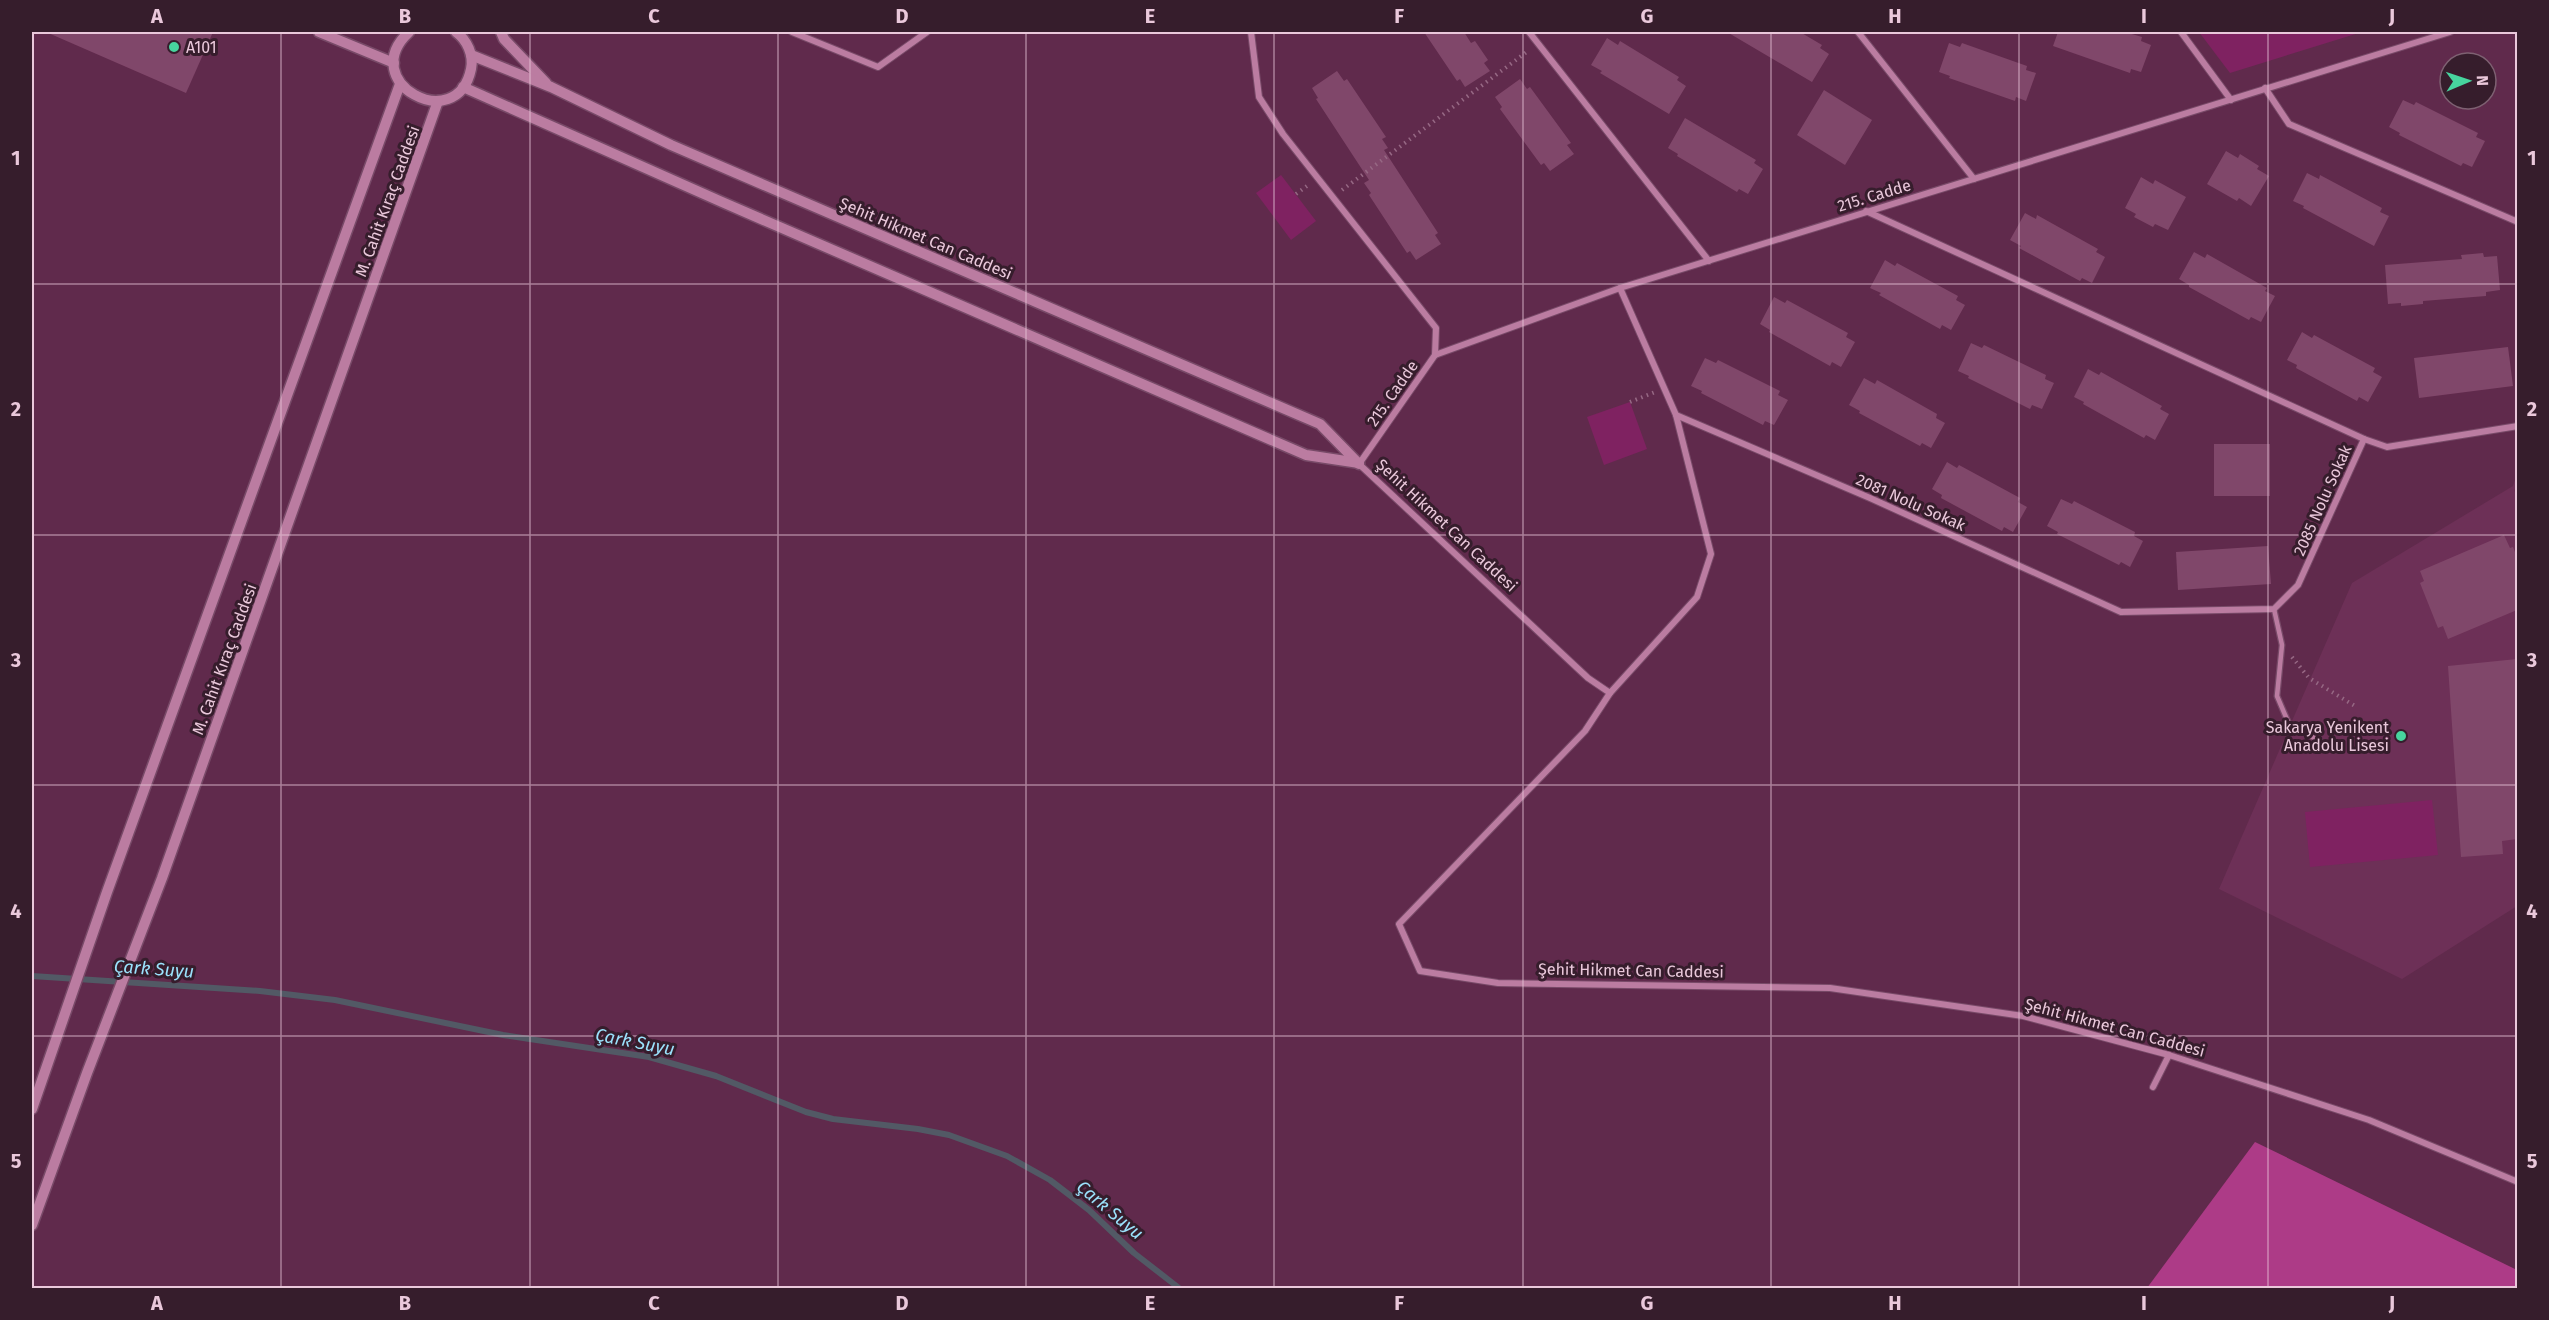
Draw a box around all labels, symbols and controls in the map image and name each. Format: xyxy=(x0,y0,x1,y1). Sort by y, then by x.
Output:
text: A xyxy=(150,4,164,28)
text: B xyxy=(399,4,411,28)
text: C xyxy=(648,4,660,28)
text: D xyxy=(895,4,909,28)
text: E xyxy=(1145,4,1155,28)
text: F xyxy=(1394,4,1404,28)
text: G xyxy=(1641,4,1653,28)
text: H xyxy=(1888,4,1902,28)
text: I xyxy=(2141,4,2147,28)
text: J xyxy=(2388,4,2395,28)
place label: A101 xyxy=(186,38,217,57)
marker: A101 xyxy=(167,40,181,54)
north arrow xyxy=(2438,51,2498,111)
text: N xyxy=(2473,75,2492,86)
street label: M. Cahit Kıraç Caddesi xyxy=(351,123,425,280)
text: 1 xyxy=(11,146,21,170)
text: 1 xyxy=(2527,146,2537,170)
street label: 215. Cadde xyxy=(1835,175,1913,216)
street label: Şehit Hikmet Can Caddesi xyxy=(836,193,1015,284)
street label: 215. Cadde xyxy=(1363,357,1422,430)
text: 2 xyxy=(11,397,21,421)
text: 2 xyxy=(2527,397,2537,421)
street label: 2085 Nolu Sokak xyxy=(2290,441,2356,559)
street label: Şehit Hikmet Can Caddesi xyxy=(1372,455,1521,596)
street label: 2081 Nolu Sokak xyxy=(1853,470,1969,535)
street label: M. Cahit Kıraç Caddesi xyxy=(188,581,262,738)
text: 3 xyxy=(10,648,21,672)
text: 3 xyxy=(2526,648,2537,672)
place label: Sakarya Yenikent Anadolu Lisesi xyxy=(2266,718,2389,755)
marker: Sakarya Yenikent Anadolu Lisesi xyxy=(2394,729,2408,743)
text: 4 xyxy=(10,899,22,923)
text: 4 xyxy=(2526,899,2538,923)
water label: Çark Suyu xyxy=(113,955,195,983)
street label: Şehit Hikmet Can Caddesi xyxy=(1538,959,1724,983)
street label: Şehit Hikmet Can Caddesi xyxy=(2022,994,2207,1062)
water label: Çark Suyu xyxy=(593,1024,677,1060)
text: 5 xyxy=(11,1149,22,1173)
text: 5 xyxy=(2527,1149,2538,1173)
water label: Çark Suyu xyxy=(1072,1176,1148,1244)
text: A xyxy=(150,1291,164,1315)
text: B xyxy=(399,1291,411,1315)
text: C xyxy=(648,1291,660,1315)
text: D xyxy=(895,1291,909,1315)
text: E xyxy=(1145,1291,1155,1315)
text: F xyxy=(1394,1291,1404,1315)
text: G xyxy=(1641,1291,1653,1315)
text: H xyxy=(1888,1291,1902,1315)
text: I xyxy=(2141,1291,2147,1315)
text: J xyxy=(2388,1291,2395,1315)

